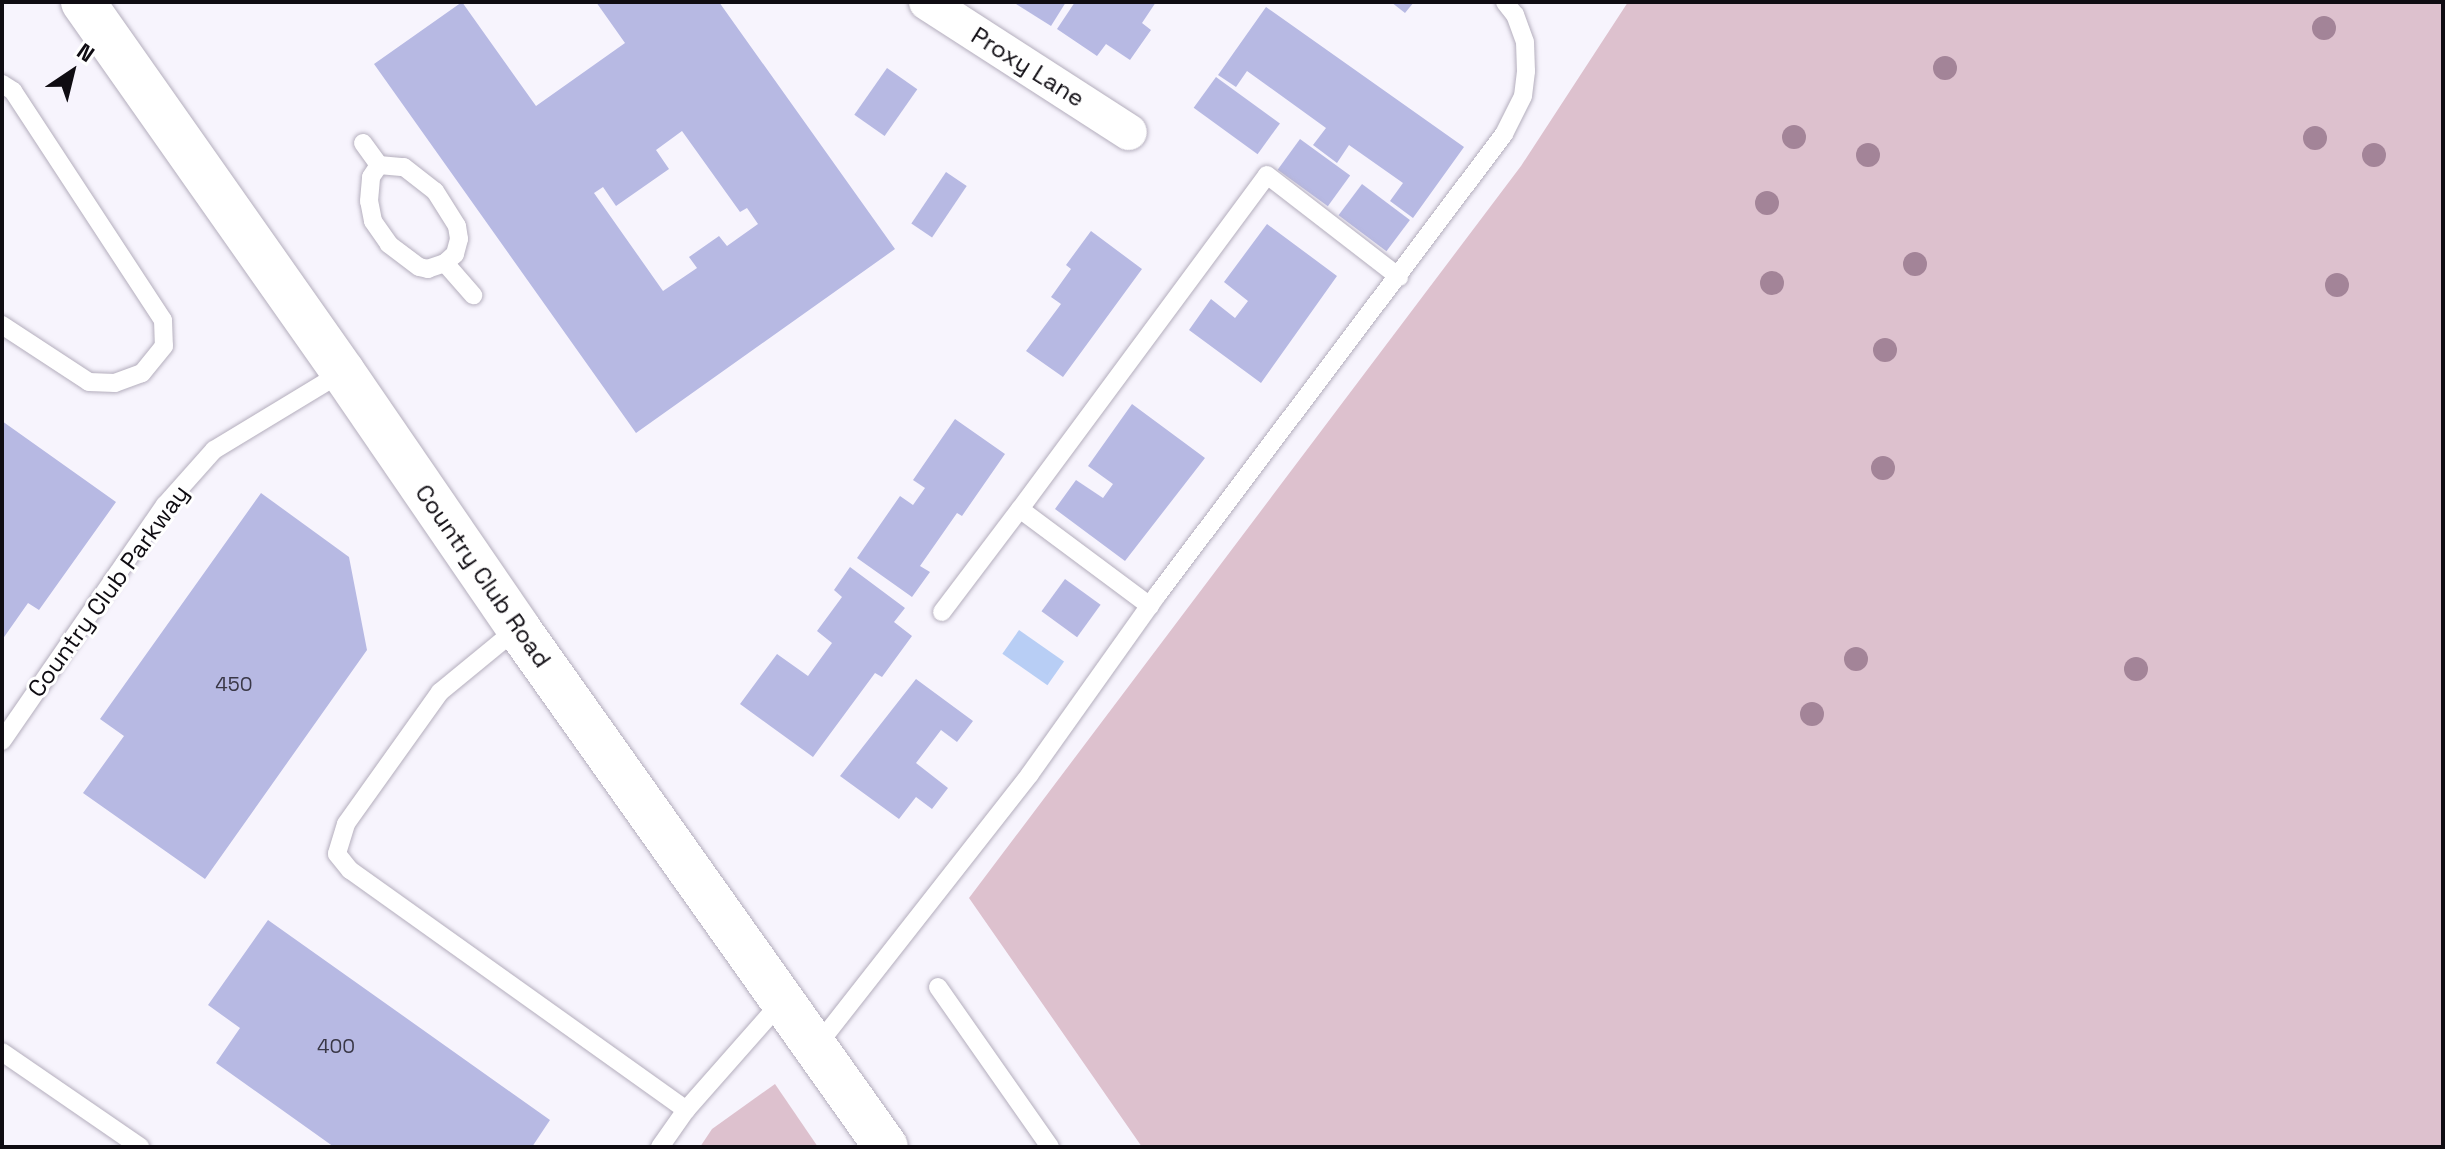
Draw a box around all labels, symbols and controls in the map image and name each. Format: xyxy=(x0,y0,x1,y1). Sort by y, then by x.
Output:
street label: Proxy Lane xyxy=(966,21,1090,113)
north arrow xyxy=(32,32,112,112)
text: N xyxy=(72,37,100,68)
street label: Country Club Parkway xyxy=(21,479,195,703)
street label: Country Club Road xyxy=(409,479,557,673)
house number: 450 xyxy=(215,672,253,696)
house number: 400 xyxy=(317,1034,355,1058)

